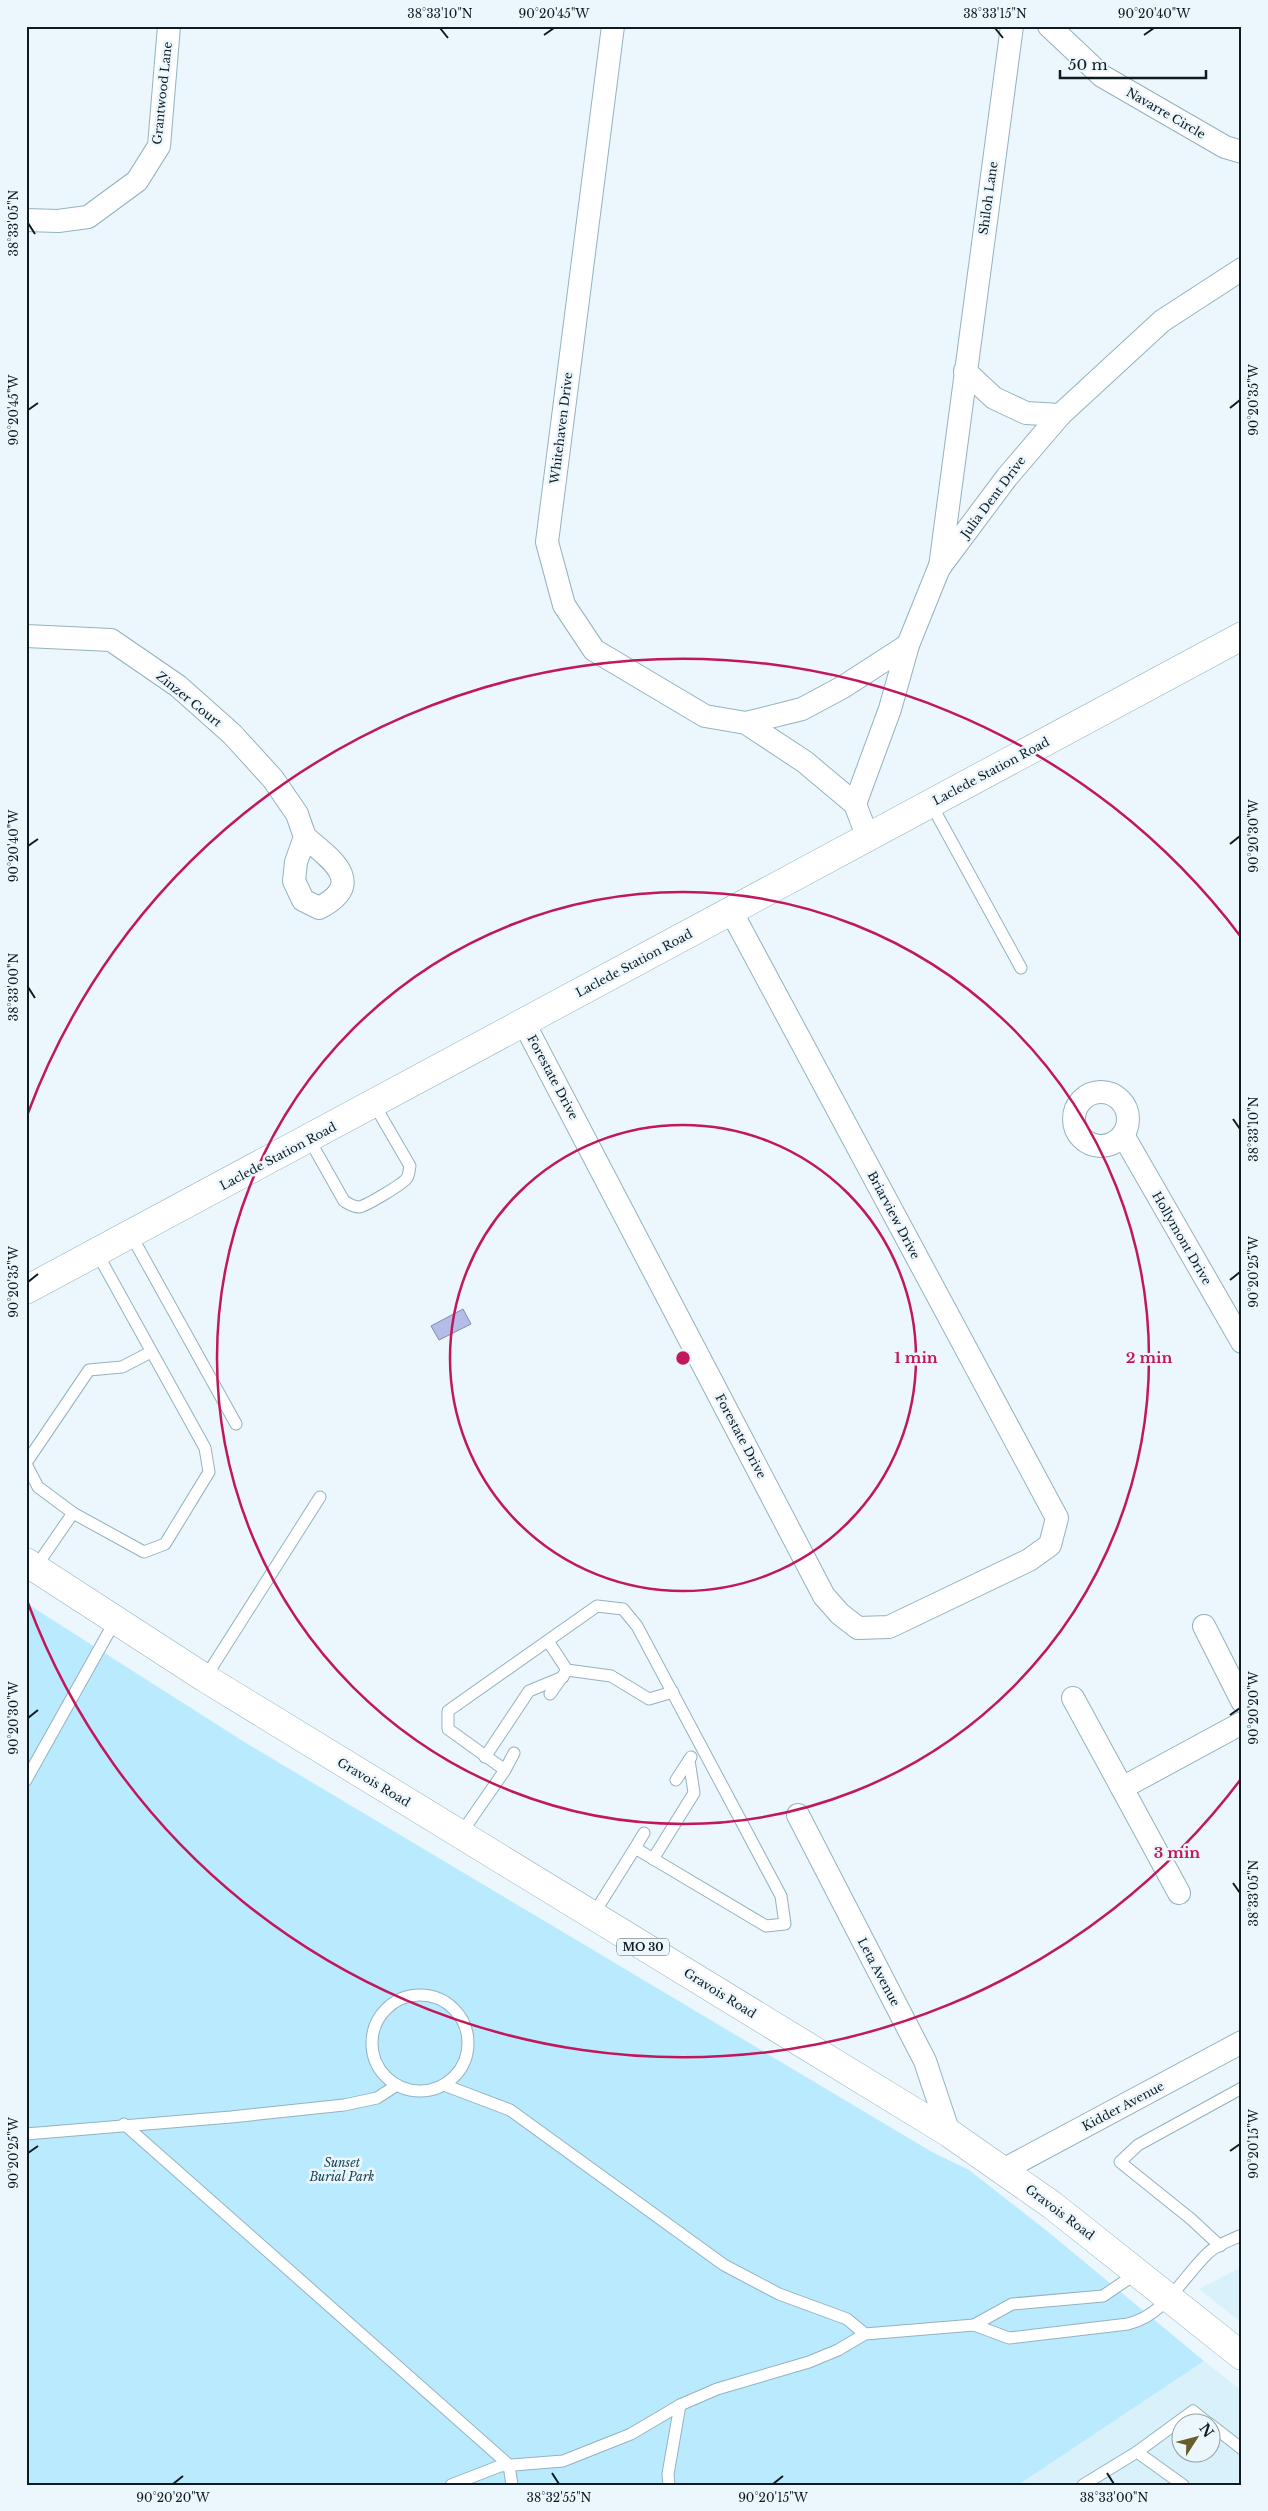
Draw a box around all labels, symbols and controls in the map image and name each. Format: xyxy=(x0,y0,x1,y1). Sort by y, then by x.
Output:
text: 38°33'10"N xyxy=(407,6,473,21)
text: 90°20'45"W xyxy=(519,6,590,21)
text: 38°33'15"N xyxy=(963,6,1027,21)
text: 90°20'40"W xyxy=(1118,6,1191,21)
street label: Grantwood Lane xyxy=(149,41,175,145)
scale bar xyxy=(1060,48,1207,80)
text: 50 m xyxy=(1068,55,1108,74)
street label: Navarre Circle xyxy=(1124,84,1208,142)
street label: Shiloh Lane xyxy=(975,160,1001,236)
text: 38°33'05"N xyxy=(6,189,21,256)
text: 90°20'35"W xyxy=(1246,363,1261,436)
street label: Whitehaven Drive xyxy=(547,371,575,486)
text: 90°20'45"W xyxy=(6,374,21,445)
street label: Julia Dent Drive xyxy=(956,453,1029,542)
street label: Zinzer Court xyxy=(153,668,225,730)
street label: Laclede Station Road xyxy=(930,734,1052,808)
text: 90°20'30"W xyxy=(1246,798,1261,873)
text: 90°20'40"W xyxy=(6,809,21,882)
street label: Laclede Station Road xyxy=(573,926,695,1000)
text: 38°33'00"N xyxy=(6,953,21,1021)
street label: Forestate Drive xyxy=(524,1032,582,1122)
text: 38°33'10"N xyxy=(1246,1096,1261,1162)
street label: Laclede Station Road xyxy=(217,1119,339,1193)
street label: Briarview Drive xyxy=(865,1169,923,1262)
street label: Hollymont Drive xyxy=(1149,1189,1215,1287)
text: 90°20'25"W xyxy=(1246,1235,1261,1308)
text: 90°20'35"W xyxy=(6,1245,21,1318)
text: 1 min xyxy=(894,1348,938,1367)
text: 2 min xyxy=(1126,1348,1172,1367)
centre of rings xyxy=(674,1349,692,1367)
street label: Forestate Drive xyxy=(712,1391,770,1481)
text: 90°20'20"W xyxy=(1246,1670,1261,1745)
text: 90°20'30"W xyxy=(6,1680,21,1755)
street label: Gravois Road xyxy=(335,1754,413,1810)
text: 3 min xyxy=(1154,1843,1200,1862)
text: 38°33'05"N xyxy=(1246,1859,1261,1926)
street label: Leta Avenue xyxy=(855,1935,903,2009)
road number: MO 30 xyxy=(617,1938,669,1955)
street label: Gravois Road xyxy=(681,1965,759,2021)
street label: Kidder Avenue xyxy=(1079,2078,1167,2134)
text: 90°20'15"W xyxy=(1246,2108,1261,2179)
text: 90°20'25"W xyxy=(6,2116,21,2189)
park label: Sunset Burial Park xyxy=(308,2155,375,2184)
street label: Gravois Road xyxy=(1023,2181,1097,2243)
north arrow xyxy=(1170,2414,1220,2464)
text: N xyxy=(1195,2420,1218,2441)
text: 90°20'20"W xyxy=(136,2490,211,2505)
text: 38°32'55"N xyxy=(527,2490,592,2505)
text: 90°20'15"W xyxy=(738,2490,809,2505)
text: 38°33'00"N xyxy=(1080,2490,1148,2505)

